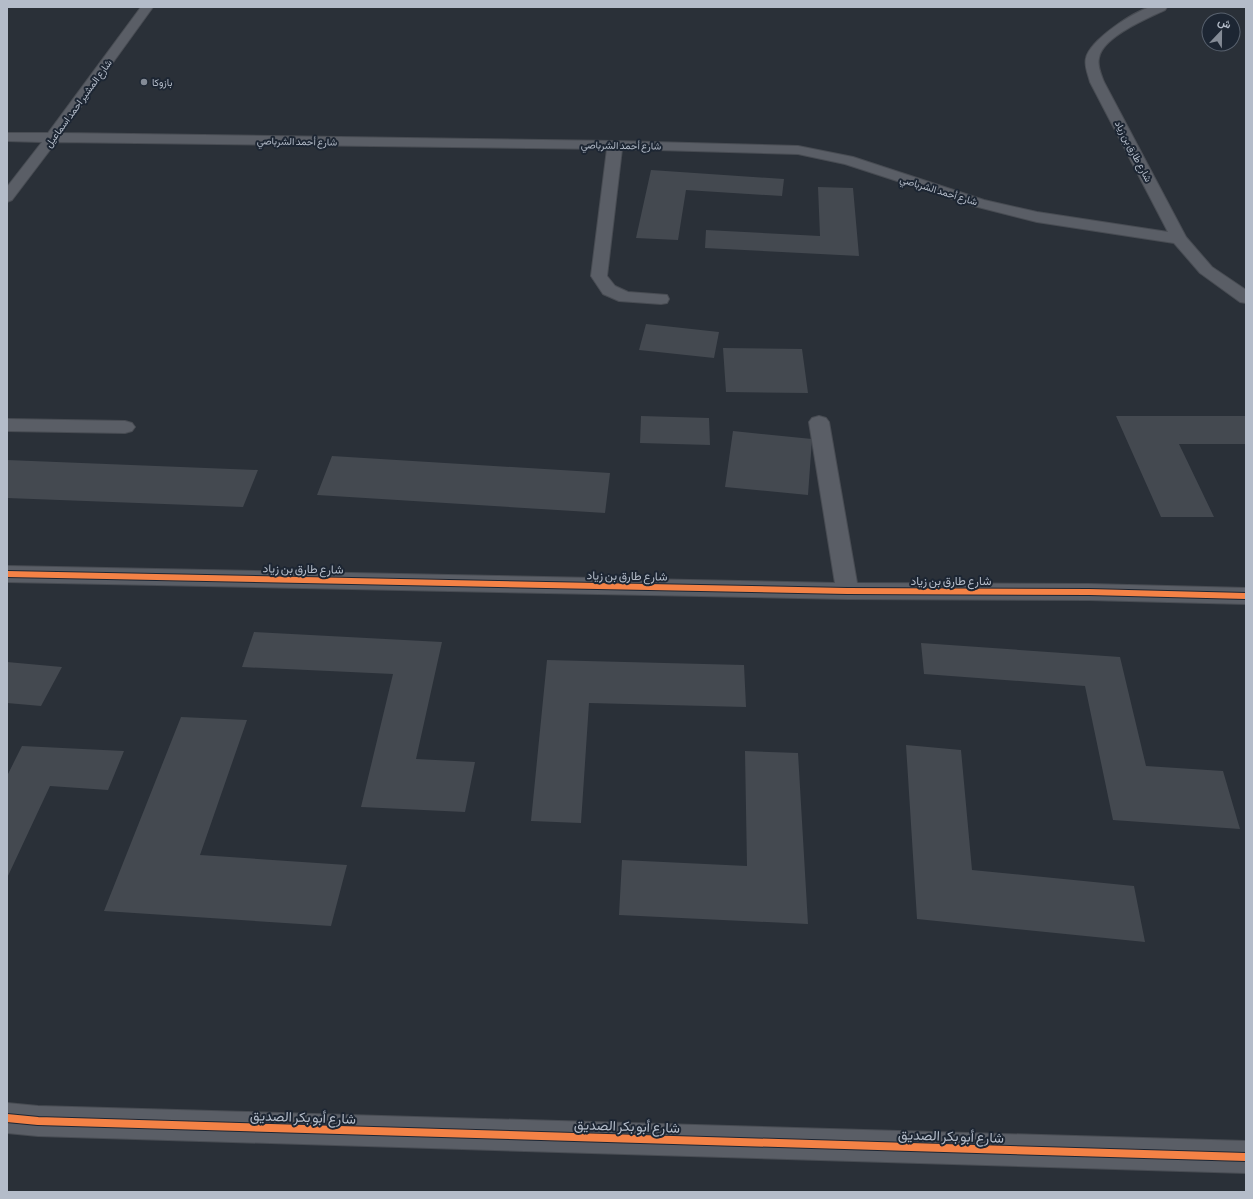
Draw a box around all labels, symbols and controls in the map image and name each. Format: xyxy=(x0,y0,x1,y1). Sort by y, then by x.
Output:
north arrow xyxy=(1201,12,1241,52)
text: ش xyxy=(1216,15,1233,32)
street label: شارع المشير احمد اسماعيل xyxy=(43,57,115,150)
marker: بازوكا xyxy=(139,77,149,87)
place label: بازوكا xyxy=(152,77,172,89)
street label: شارع طارق بن زياد xyxy=(1112,119,1154,184)
street label: شارع أحمد الشرباصي xyxy=(257,135,337,151)
street label: شارع أحمد الشرباصي xyxy=(581,139,661,155)
street label: شارع أحمد الشرباصي xyxy=(898,173,979,210)
street label: شارع طارق بن زياد xyxy=(262,561,344,579)
street label: شارع طارق بن زياد xyxy=(586,568,668,586)
street label: شارع طارق بن زياد xyxy=(910,574,992,590)
street label: شارع أبو بكر الصديق xyxy=(250,1107,356,1130)
street label: شارع أبو بكر الصديق xyxy=(574,1116,680,1139)
street label: شارع أبو بكر الصديق xyxy=(898,1126,1004,1149)

